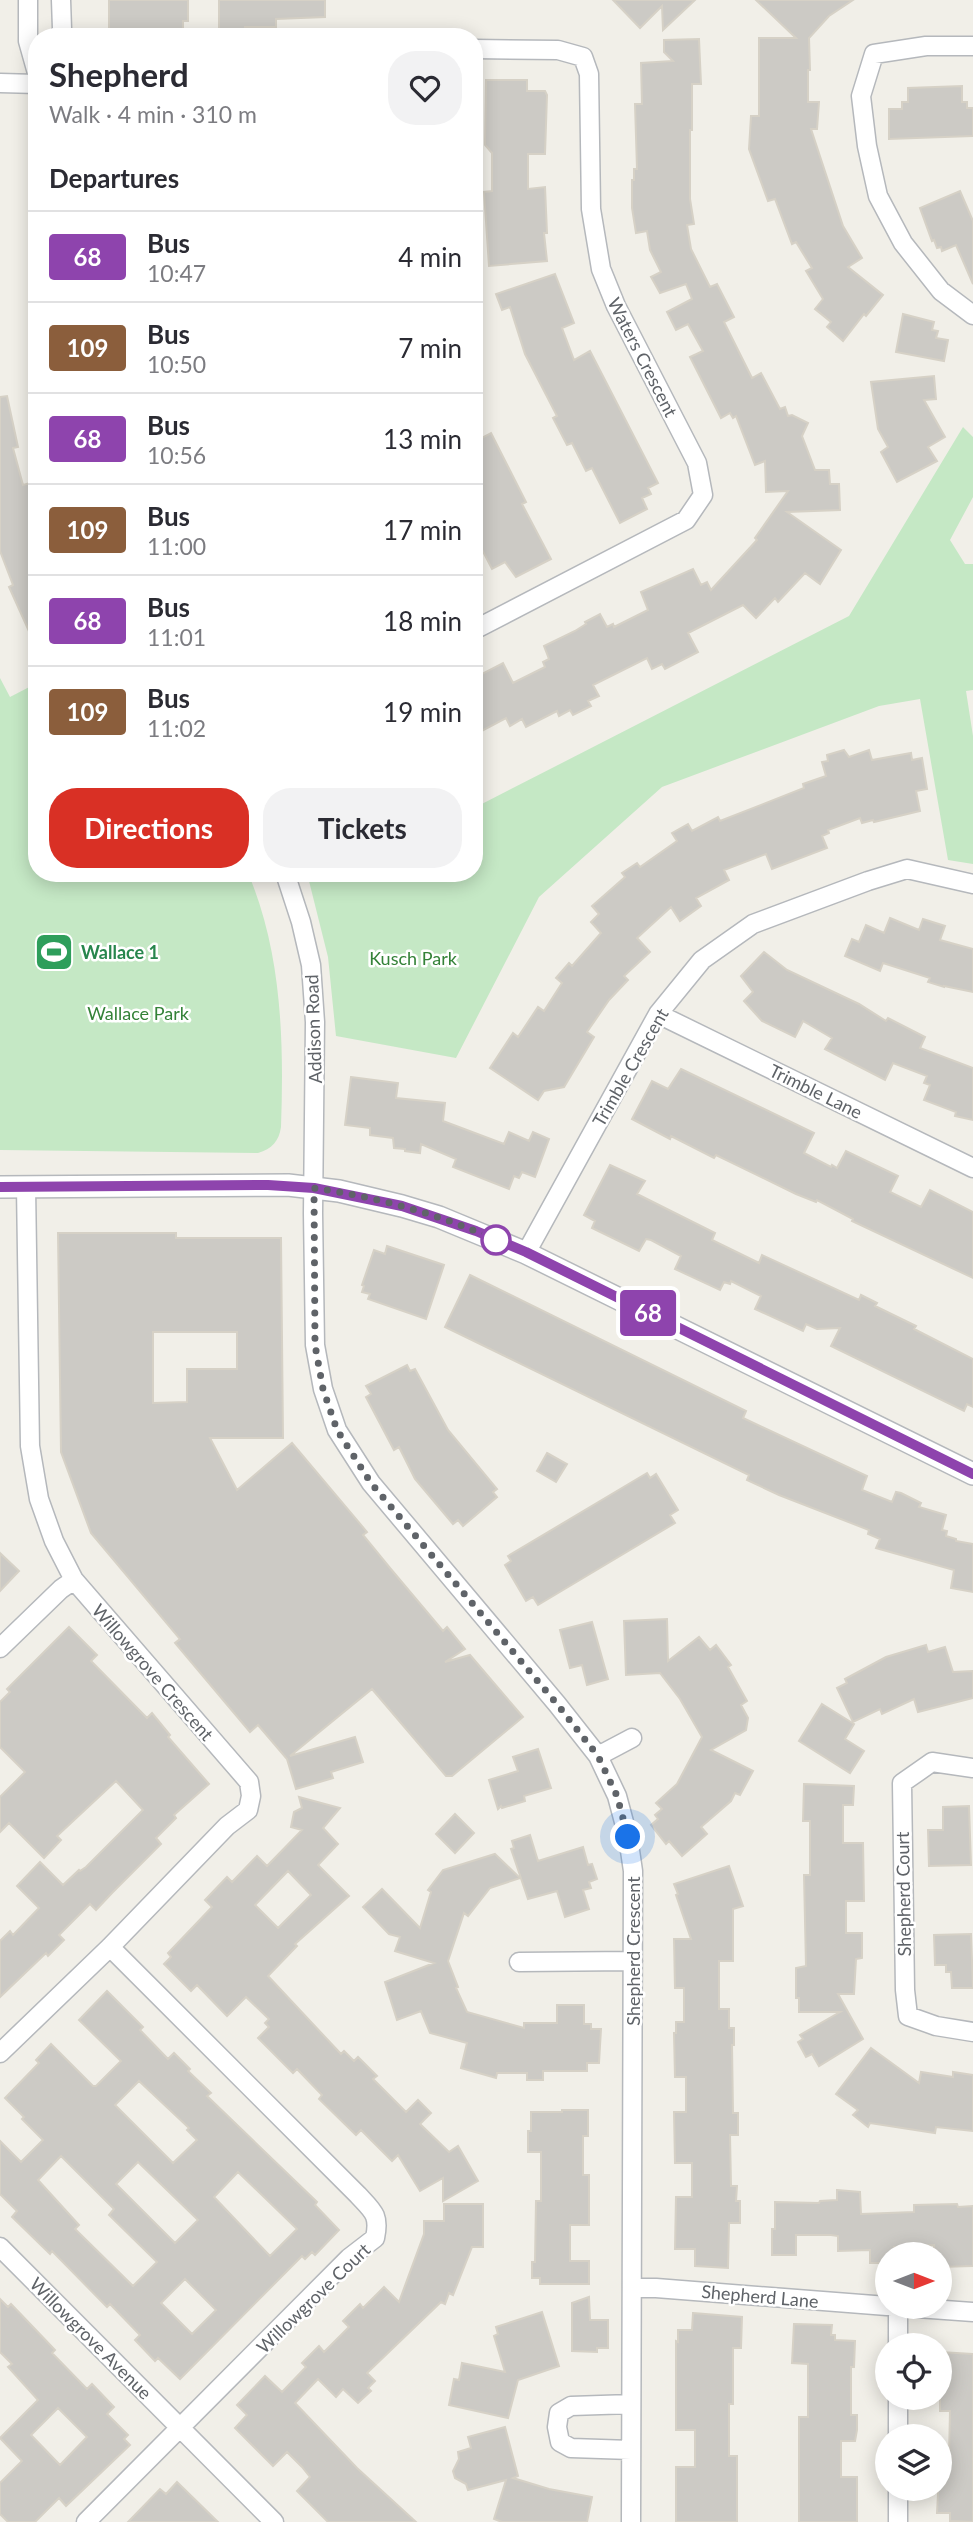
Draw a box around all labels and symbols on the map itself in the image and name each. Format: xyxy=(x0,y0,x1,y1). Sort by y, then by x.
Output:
street label: Waters Crescent xyxy=(603,294,683,421)
sports icon: Wallace 1 xyxy=(33,931,75,973)
place label: Wallace 1 xyxy=(81,941,159,963)
park label: Kusch Park xyxy=(369,947,458,969)
street label: Addison Road xyxy=(300,974,326,1084)
park label: Wallace Park xyxy=(87,1002,190,1024)
street label: Trimble Crescent xyxy=(587,1004,673,1130)
street label: Trimble Lane xyxy=(766,1059,866,1123)
unlabelled marker xyxy=(481,1225,511,1255)
line badge: 68 xyxy=(616,1290,680,1336)
street label: Willowgrove Crescent xyxy=(88,1599,219,1745)
your location xyxy=(610,1819,645,1854)
street label: Shepherd Court xyxy=(891,1831,915,1957)
street label: Shepherd Crescent xyxy=(622,1876,644,2026)
street label: Willowgrove Court xyxy=(252,2238,375,2358)
north arrow xyxy=(875,2242,952,2319)
street label: Willowgrove Avenue xyxy=(26,2273,156,2403)
street label: Shepherd Lane xyxy=(701,2280,819,2312)

